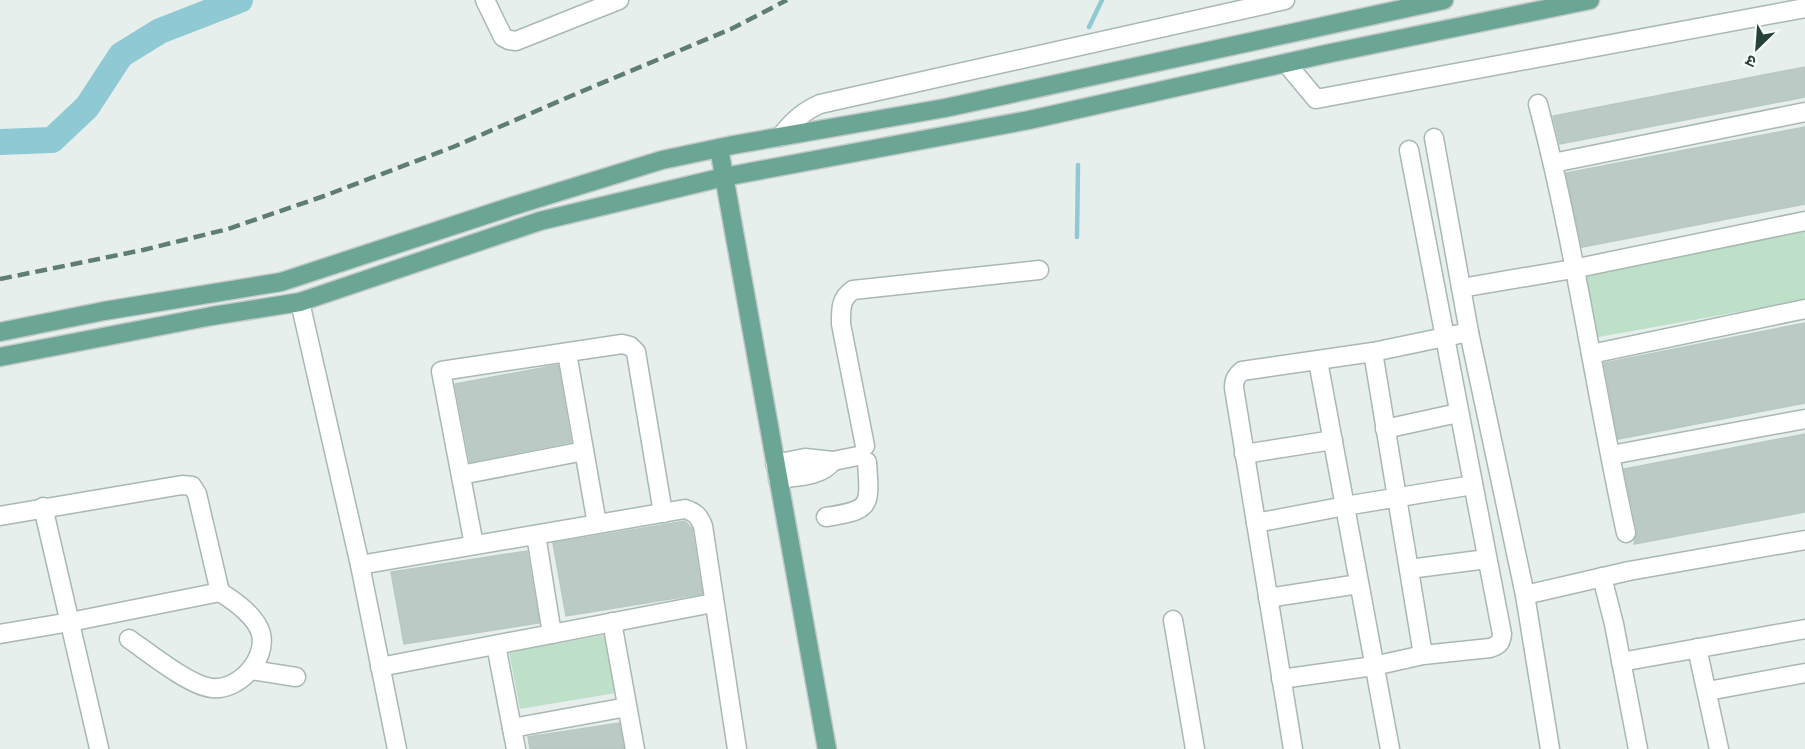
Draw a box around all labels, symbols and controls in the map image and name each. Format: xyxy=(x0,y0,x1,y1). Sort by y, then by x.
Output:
north arrow xyxy=(1727,18,1787,78)
text: उ xyxy=(1742,51,1759,72)

